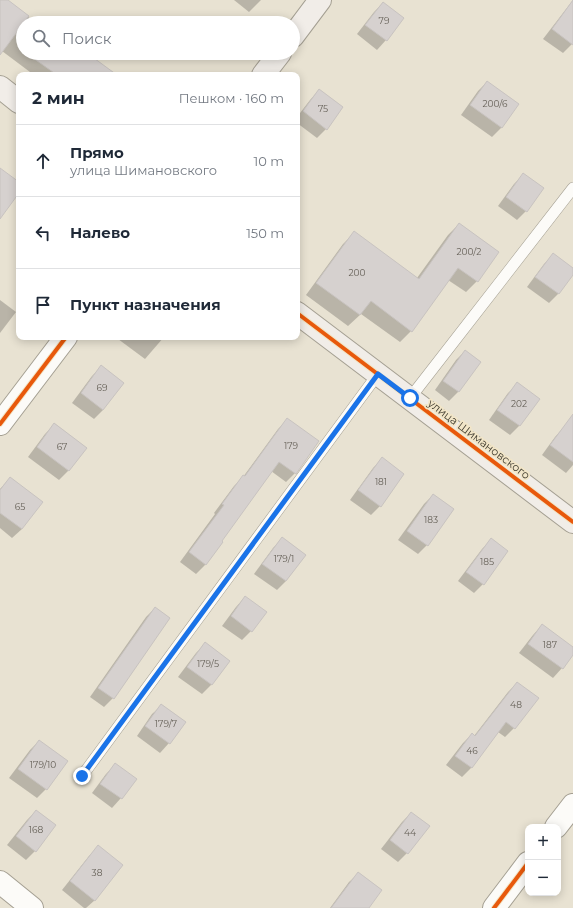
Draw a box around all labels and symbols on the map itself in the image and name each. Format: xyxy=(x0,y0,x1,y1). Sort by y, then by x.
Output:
house number: 79 xyxy=(379,15,390,26)
house number: 200/6 xyxy=(482,98,508,109)
house number: 75 xyxy=(318,103,328,114)
house number: 200/2 xyxy=(457,246,481,257)
house number: 200 xyxy=(348,267,366,278)
house number: 69 xyxy=(97,382,108,393)
route start xyxy=(401,389,419,407)
street label: улица Шимановского xyxy=(424,395,533,482)
house number: 202 xyxy=(511,398,527,409)
house number: 179 xyxy=(284,440,299,451)
house number: 67 xyxy=(57,441,67,452)
house number: 181 xyxy=(375,476,387,487)
house number: 65 xyxy=(15,501,25,512)
house number: 183 xyxy=(424,514,438,525)
house number: 179/1 xyxy=(274,553,294,564)
house number: 185 xyxy=(480,556,494,567)
house number: 187 xyxy=(543,639,557,650)
house number: 179/5 xyxy=(197,658,219,669)
house number: 48 xyxy=(510,699,522,710)
house number: 179/7 xyxy=(155,718,177,729)
house number: 46 xyxy=(466,745,478,756)
house number: 179/10 xyxy=(30,759,56,770)
route end xyxy=(73,767,91,785)
house number: 168 xyxy=(29,824,43,835)
house number: 44 xyxy=(404,827,416,838)
house number: 38 xyxy=(92,867,103,878)

